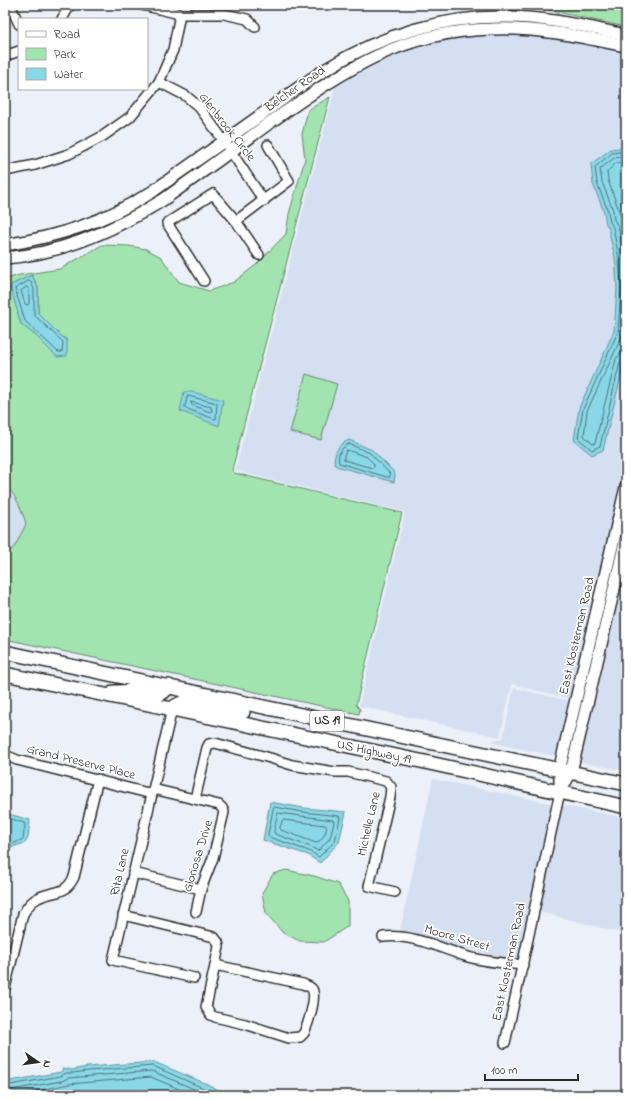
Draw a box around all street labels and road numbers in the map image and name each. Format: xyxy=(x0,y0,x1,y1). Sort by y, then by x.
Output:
street label: Belcher Road xyxy=(260,61,330,117)
street label: Glenbrook Circle xyxy=(194,89,260,166)
street label: East Klosterman Road xyxy=(554,575,600,697)
road number: US 19 xyxy=(310,711,344,731)
street label: US Highway 19 xyxy=(335,735,413,770)
street label: Grand Preserve Place xyxy=(25,739,137,785)
street label: Michelle Lane xyxy=(352,790,386,858)
street label: Gloriosa Drive xyxy=(178,818,218,894)
street label: Rita Lane xyxy=(105,846,135,898)
street label: East Klosterman Road xyxy=(487,901,531,1023)
street label: Moore Street xyxy=(422,920,493,957)

